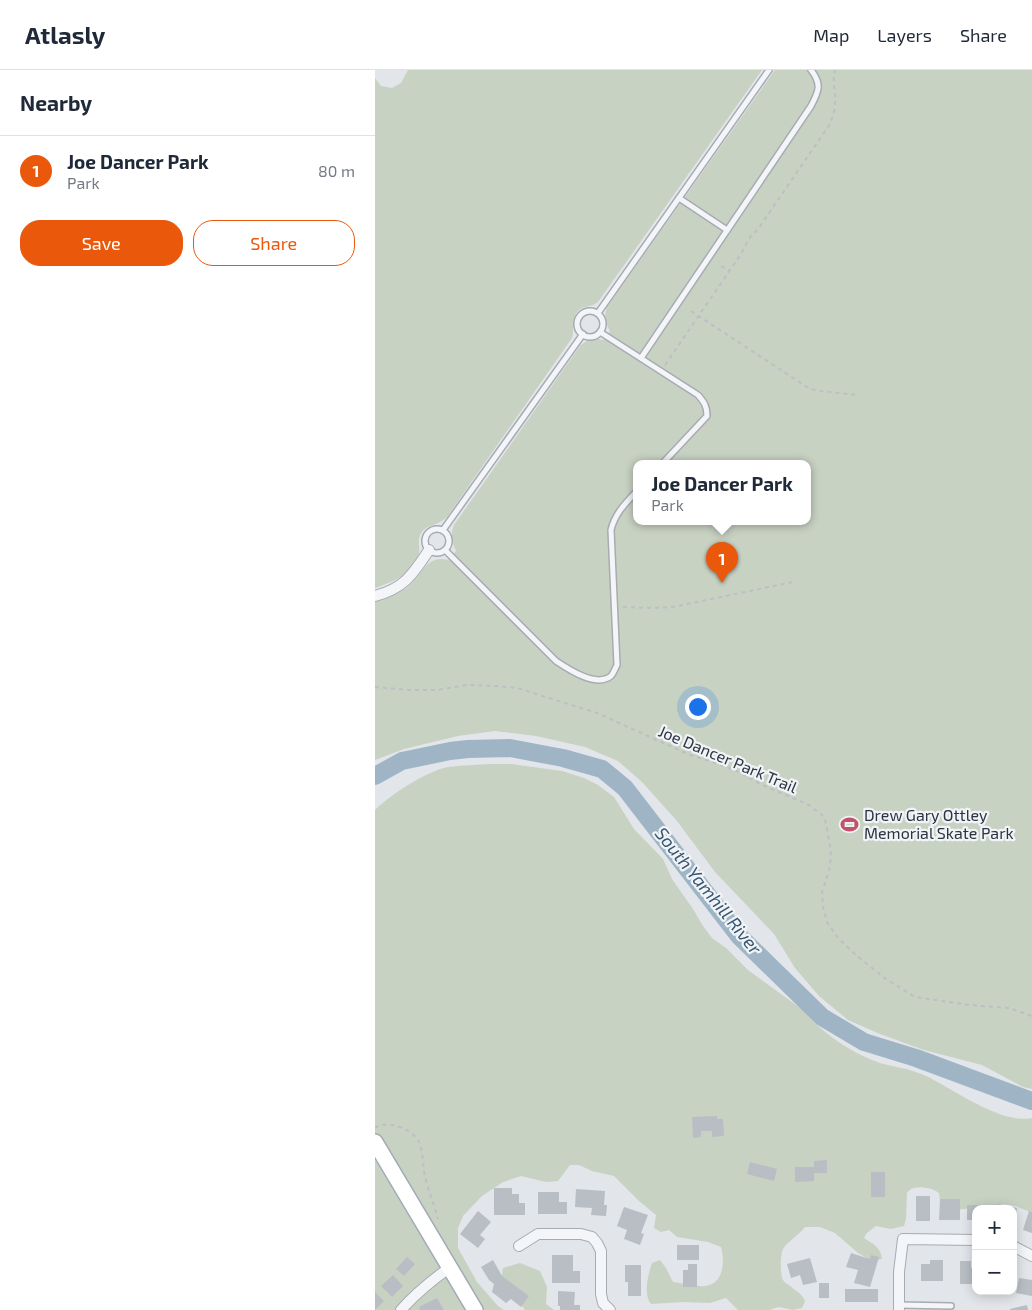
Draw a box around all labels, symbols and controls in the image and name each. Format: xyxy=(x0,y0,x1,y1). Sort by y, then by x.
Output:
text: Atlasly xyxy=(25,20,105,49)
text: Map xyxy=(813,24,849,46)
text: Layers xyxy=(877,24,932,46)
text: Share xyxy=(960,24,1007,46)
text: Nearby xyxy=(20,90,92,115)
text: Joe Dancer Park xyxy=(67,150,209,173)
text: 1 xyxy=(33,161,39,180)
text: 80 m xyxy=(318,161,355,180)
text: Park xyxy=(67,173,100,192)
button: Save xyxy=(20,220,183,266)
button: Share xyxy=(193,220,355,266)
popup xyxy=(633,460,811,525)
text: Joe Dancer Park xyxy=(651,472,793,495)
text: Park xyxy=(651,495,684,514)
pin: 1 xyxy=(706,542,738,583)
your location xyxy=(685,694,711,720)
street label: Joe Dancer Park Trail xyxy=(656,721,801,796)
place label: Drew Gary Ottley Memorial Skate Park xyxy=(864,805,1014,842)
sports icon: Drew Gary Ottley Memorial Skate Park xyxy=(840,814,860,834)
water label: South Yamhill River xyxy=(651,822,767,959)
map controls xyxy=(972,1205,1017,1295)
button: + xyxy=(972,1205,1017,1250)
button: − xyxy=(972,1250,1017,1295)

